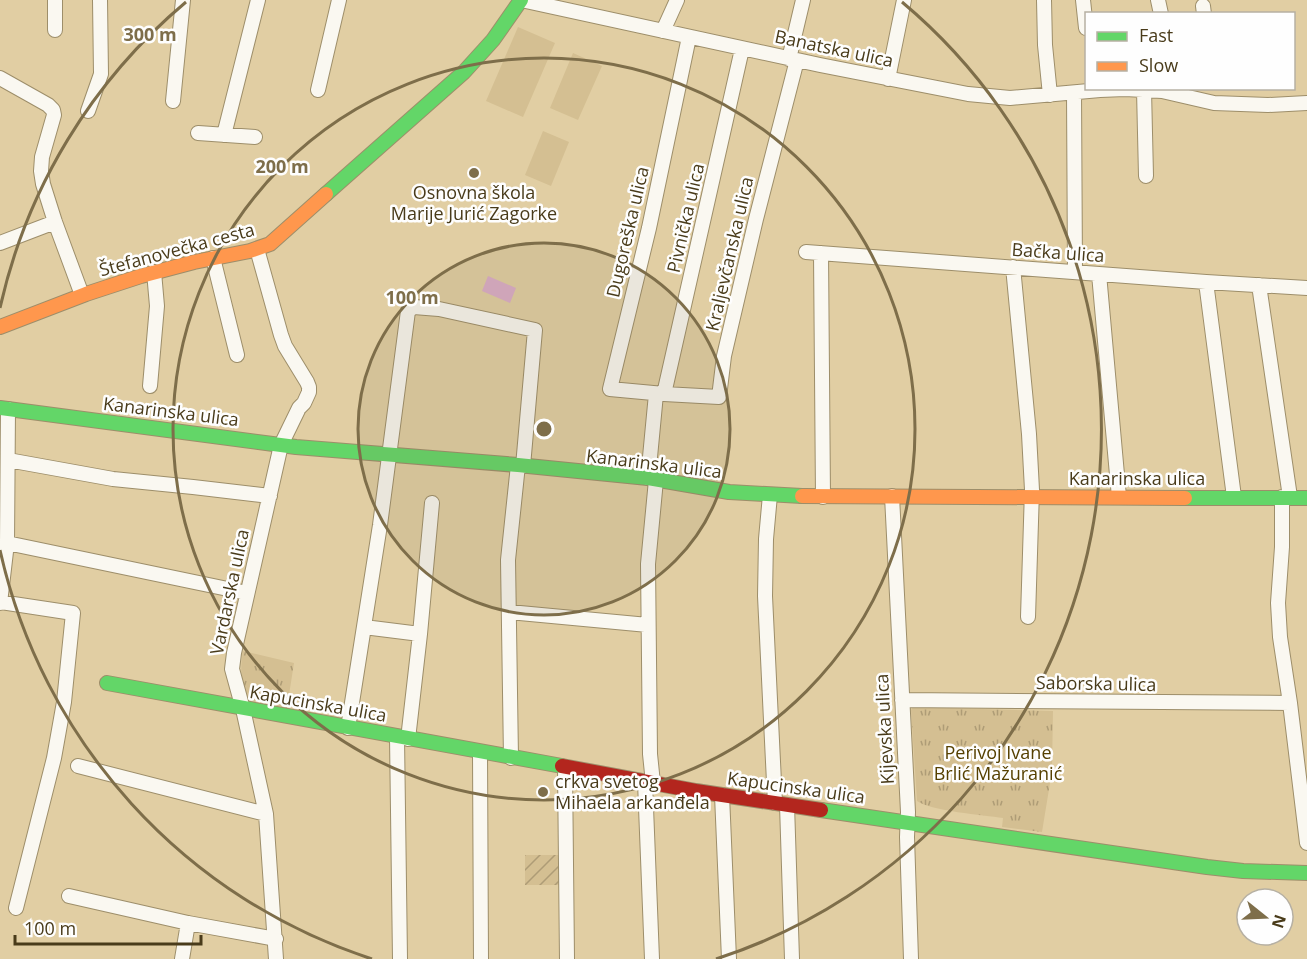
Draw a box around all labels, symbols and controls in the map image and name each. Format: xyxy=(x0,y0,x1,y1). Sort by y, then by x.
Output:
legend xyxy=(1085,12,1295,90)
text: 300 m xyxy=(123,22,177,46)
text: Fast xyxy=(1139,23,1173,47)
street label: Banatska ulica xyxy=(773,24,896,72)
text: Slow xyxy=(1139,53,1178,77)
text: 200 m xyxy=(255,154,309,178)
street label: Pivnička ulica xyxy=(661,161,709,275)
street label: Dugoreška ulica xyxy=(600,164,654,300)
marker: Osnovna škola Marije Jurić Zagorke xyxy=(467,166,481,180)
street label: Kraljevčanska ulica xyxy=(700,174,758,333)
place label: Osnovna škola Marije Jurić Zagorke xyxy=(391,180,557,225)
street label: Štefanovečka cesta xyxy=(96,217,257,281)
street label: Bačka ulica xyxy=(1011,237,1105,267)
text: 100 m xyxy=(385,285,439,309)
street label: Kanarinska ulica xyxy=(102,391,240,431)
centre of rings xyxy=(534,419,554,439)
street label: Kanarinska ulica xyxy=(585,443,723,483)
street label: Kanarinska ulica xyxy=(1069,466,1205,490)
street label: Vardarska ulica xyxy=(204,527,254,657)
street label: Saborska ulica xyxy=(1036,670,1156,696)
street label: Kijevska ulica xyxy=(869,673,899,785)
street label: Kapucinska ulica xyxy=(248,679,389,727)
park label: Perivoj Ivane Brlić Mažuranić xyxy=(934,740,1063,785)
street label: Kapucinska ulica xyxy=(726,765,867,809)
place label: crkva svetog Mihaela arkanđela xyxy=(555,769,710,814)
marker: crkva svetog Mihaela arkanđela xyxy=(536,785,550,799)
north arrow xyxy=(1235,887,1295,947)
scale bar xyxy=(15,908,201,946)
text: N xyxy=(1267,912,1292,931)
text: 100 m xyxy=(24,916,76,940)

